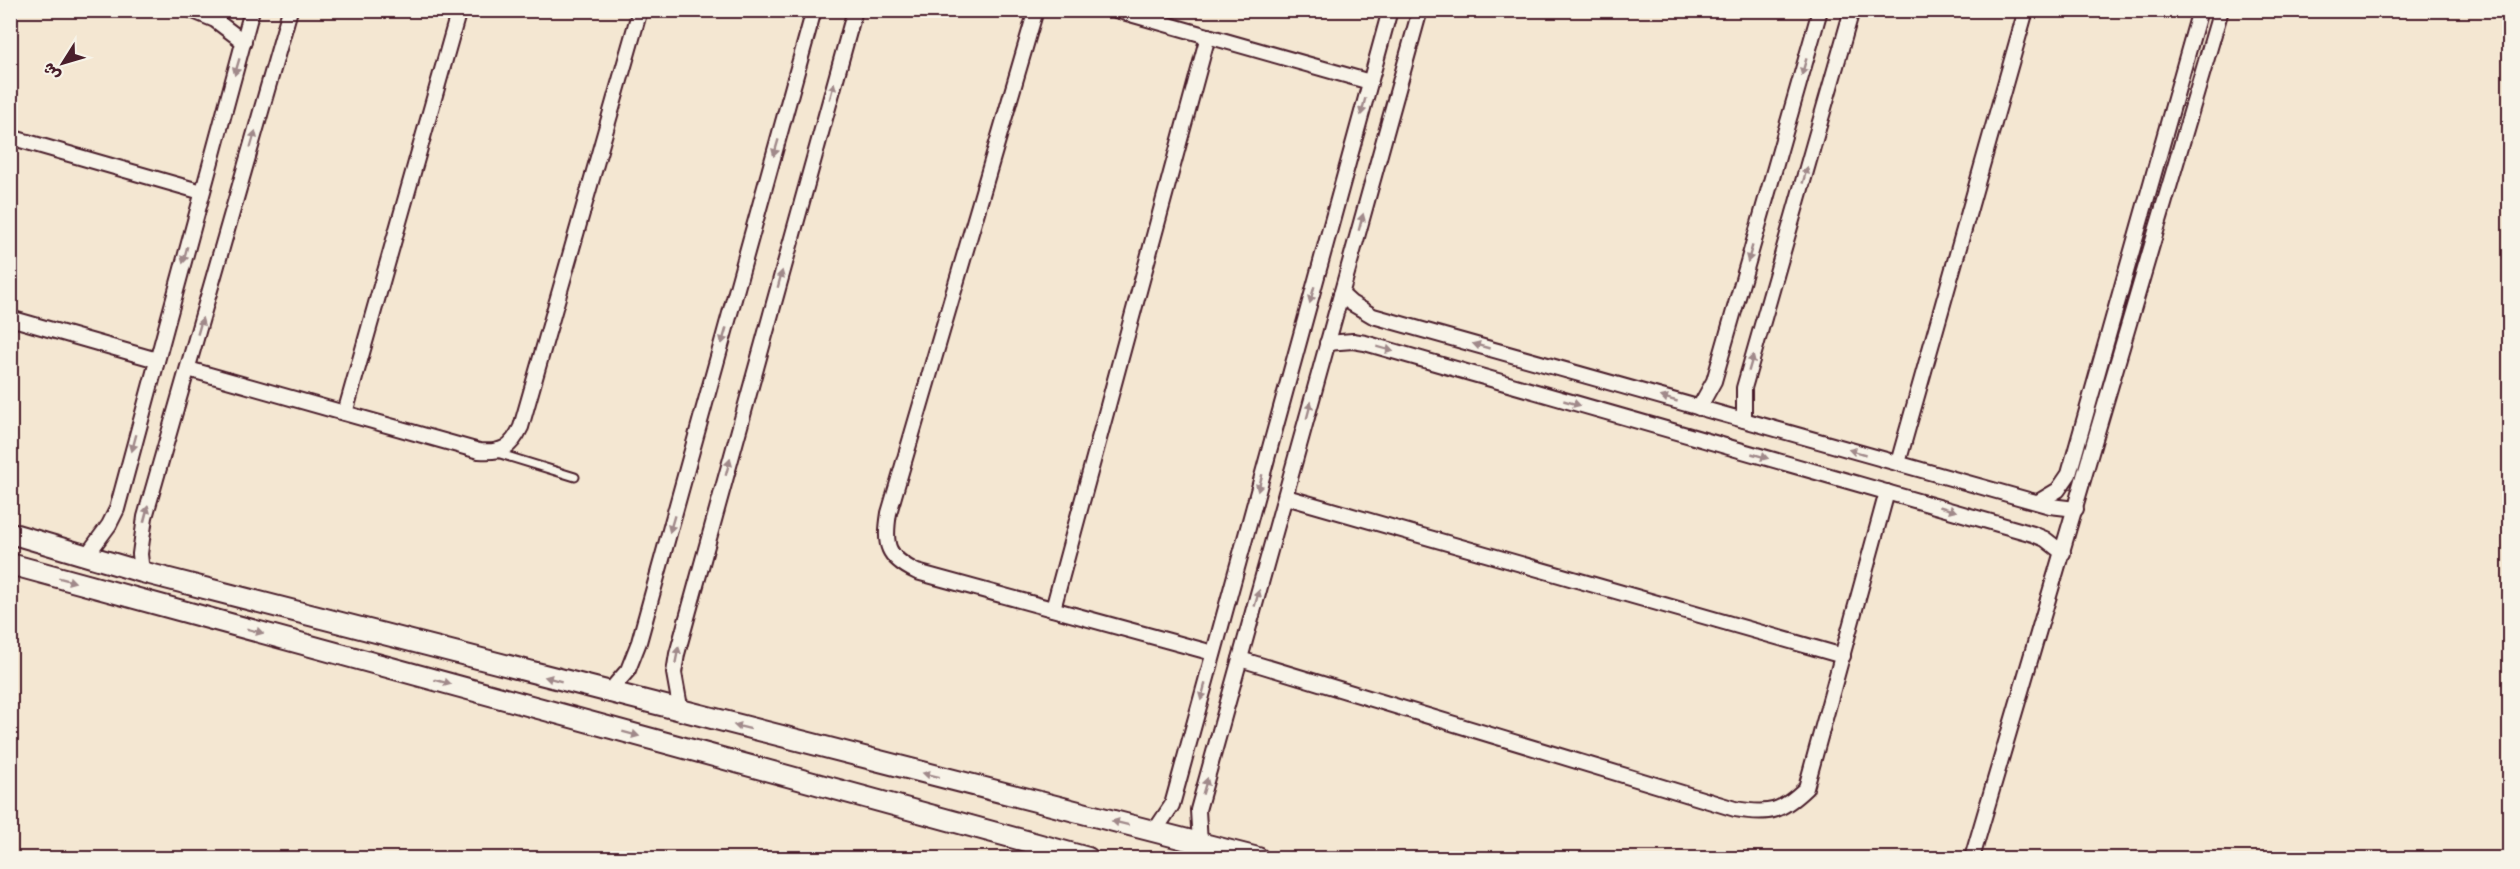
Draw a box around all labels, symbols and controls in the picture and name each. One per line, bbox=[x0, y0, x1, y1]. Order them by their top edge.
north arrow bbox=[33, 33, 93, 93]
text: ش bbox=[41, 57, 67, 83]
one-way arrow bbox=[232, 58, 241, 76]
one-way arrow bbox=[1799, 58, 1808, 76]
one-way arrow bbox=[828, 82, 838, 100]
one-way arrow bbox=[1358, 99, 1367, 117]
one-way arrow bbox=[249, 130, 258, 148]
one-way arrow bbox=[771, 139, 780, 157]
one-way arrow bbox=[1800, 166, 1810, 184]
one-way arrow bbox=[1357, 213, 1366, 231]
one-way arrow bbox=[1745, 245, 1755, 263]
one-way arrow bbox=[180, 246, 189, 264]
one-way arrow bbox=[776, 269, 785, 287]
one-way arrow bbox=[1306, 286, 1316, 305]
one-way arrow bbox=[195, 317, 205, 335]
one-way arrow bbox=[719, 327, 728, 345]
one-way arrow bbox=[1472, 341, 1490, 350]
one-way arrow bbox=[1376, 345, 1394, 354]
one-way arrow bbox=[1747, 354, 1756, 372]
one-way arrow bbox=[1660, 394, 1678, 403]
one-way arrow bbox=[1563, 398, 1582, 408]
one-way arrow bbox=[1305, 401, 1314, 419]
one-way arrow bbox=[129, 434, 139, 452]
one-way arrow bbox=[1848, 447, 1866, 456]
one-way arrow bbox=[1751, 452, 1769, 461]
one-way arrow bbox=[724, 457, 733, 475]
one-way arrow bbox=[1255, 475, 1264, 493]
one-way arrow bbox=[142, 505, 152, 523]
one-way arrow bbox=[1939, 505, 1957, 514]
one-way arrow bbox=[667, 515, 676, 533]
one-way arrow bbox=[58, 575, 76, 585]
one-way arrow bbox=[1253, 589, 1263, 607]
one-way arrow bbox=[246, 627, 264, 636]
one-way arrow bbox=[673, 645, 682, 664]
one-way arrow bbox=[544, 673, 562, 683]
one-way arrow bbox=[434, 678, 452, 688]
one-way arrow bbox=[1198, 683, 1207, 701]
one-way arrow bbox=[732, 722, 751, 732]
one-way arrow bbox=[622, 729, 640, 739]
one-way arrow bbox=[921, 770, 940, 780]
one-way arrow bbox=[1201, 777, 1210, 795]
one-way arrow bbox=[1110, 818, 1129, 828]

